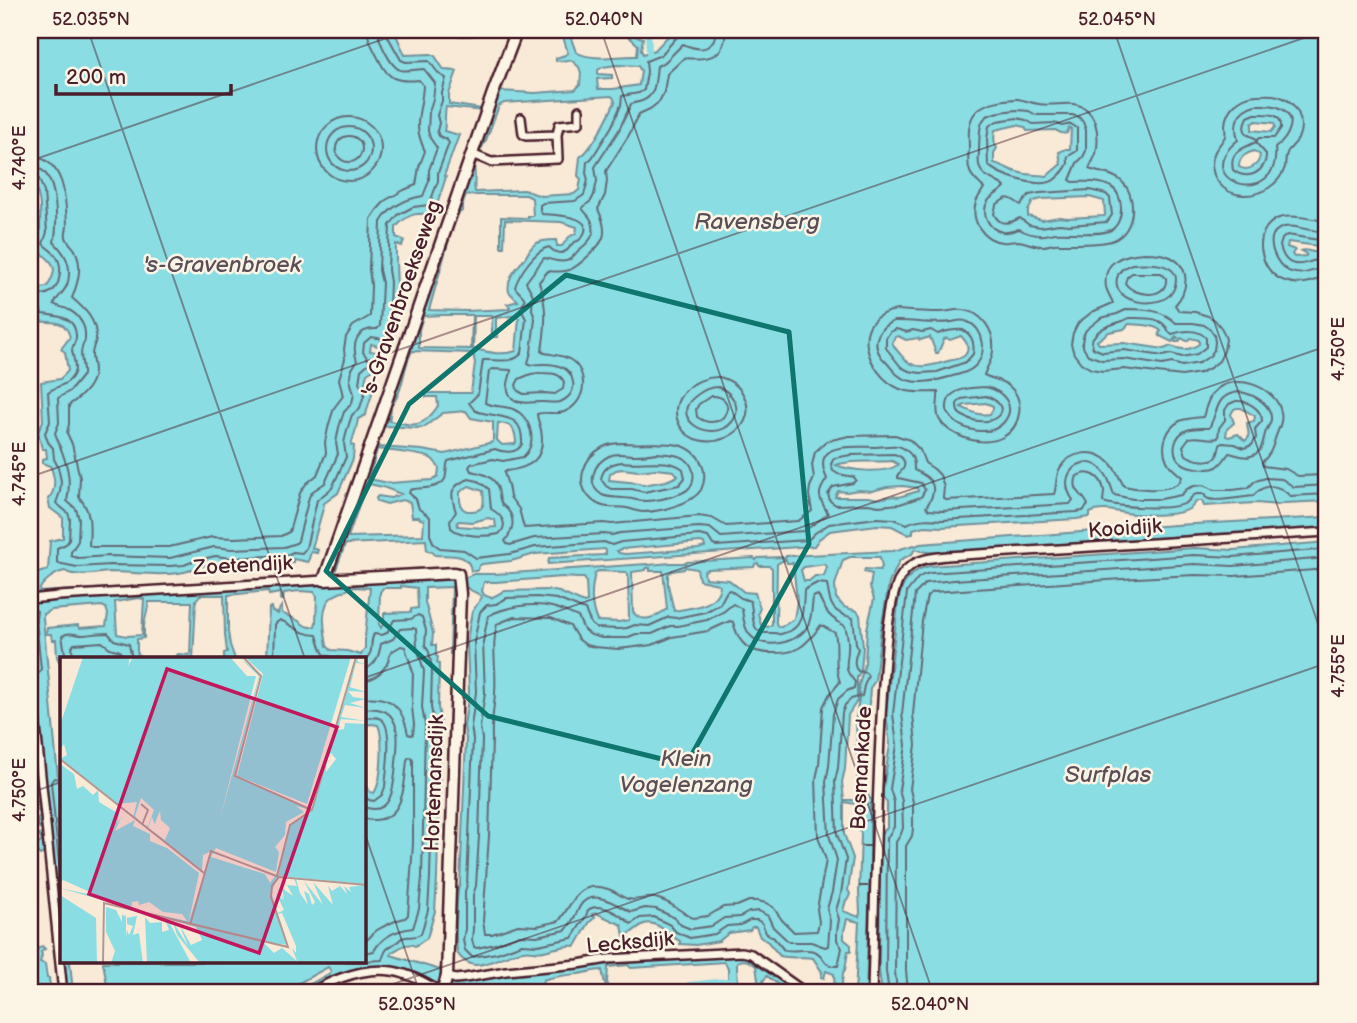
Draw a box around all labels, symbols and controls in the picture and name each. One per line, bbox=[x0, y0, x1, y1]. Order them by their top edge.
text: 52.035°N bbox=[52, 9, 130, 30]
text: 52.040°N bbox=[565, 9, 643, 30]
text: 52.045°N bbox=[1078, 9, 1156, 30]
scale bar bbox=[56, 52, 231, 96]
text: 200 m bbox=[66, 65, 126, 90]
text: 4.740°E bbox=[9, 125, 30, 191]
street label: 's-Gravenbroekseweg bbox=[356, 197, 447, 399]
water label: Ravensberg bbox=[694, 208, 820, 236]
water label: 's-Gravenbroek bbox=[143, 251, 302, 279]
text: 4.750°E bbox=[1328, 317, 1349, 381]
text: 4.745°E bbox=[9, 442, 30, 506]
street label: Kooidijk bbox=[1087, 513, 1164, 544]
street label: Zoetendijk bbox=[192, 550, 294, 581]
text: 4.755°E bbox=[1328, 634, 1349, 698]
inset map bbox=[60, 657, 366, 964]
street label: Bosmankade bbox=[846, 705, 877, 831]
street label: Hortemansdijk bbox=[420, 713, 449, 852]
water label: Klein Vogelenzang bbox=[619, 745, 753, 799]
text: 4.750°E bbox=[9, 758, 30, 822]
water label: Surfplas bbox=[1065, 761, 1152, 789]
street label: Lecksdijk bbox=[585, 926, 676, 959]
text: 52.035°N bbox=[378, 994, 456, 1015]
text: 52.040°N bbox=[891, 994, 969, 1015]

